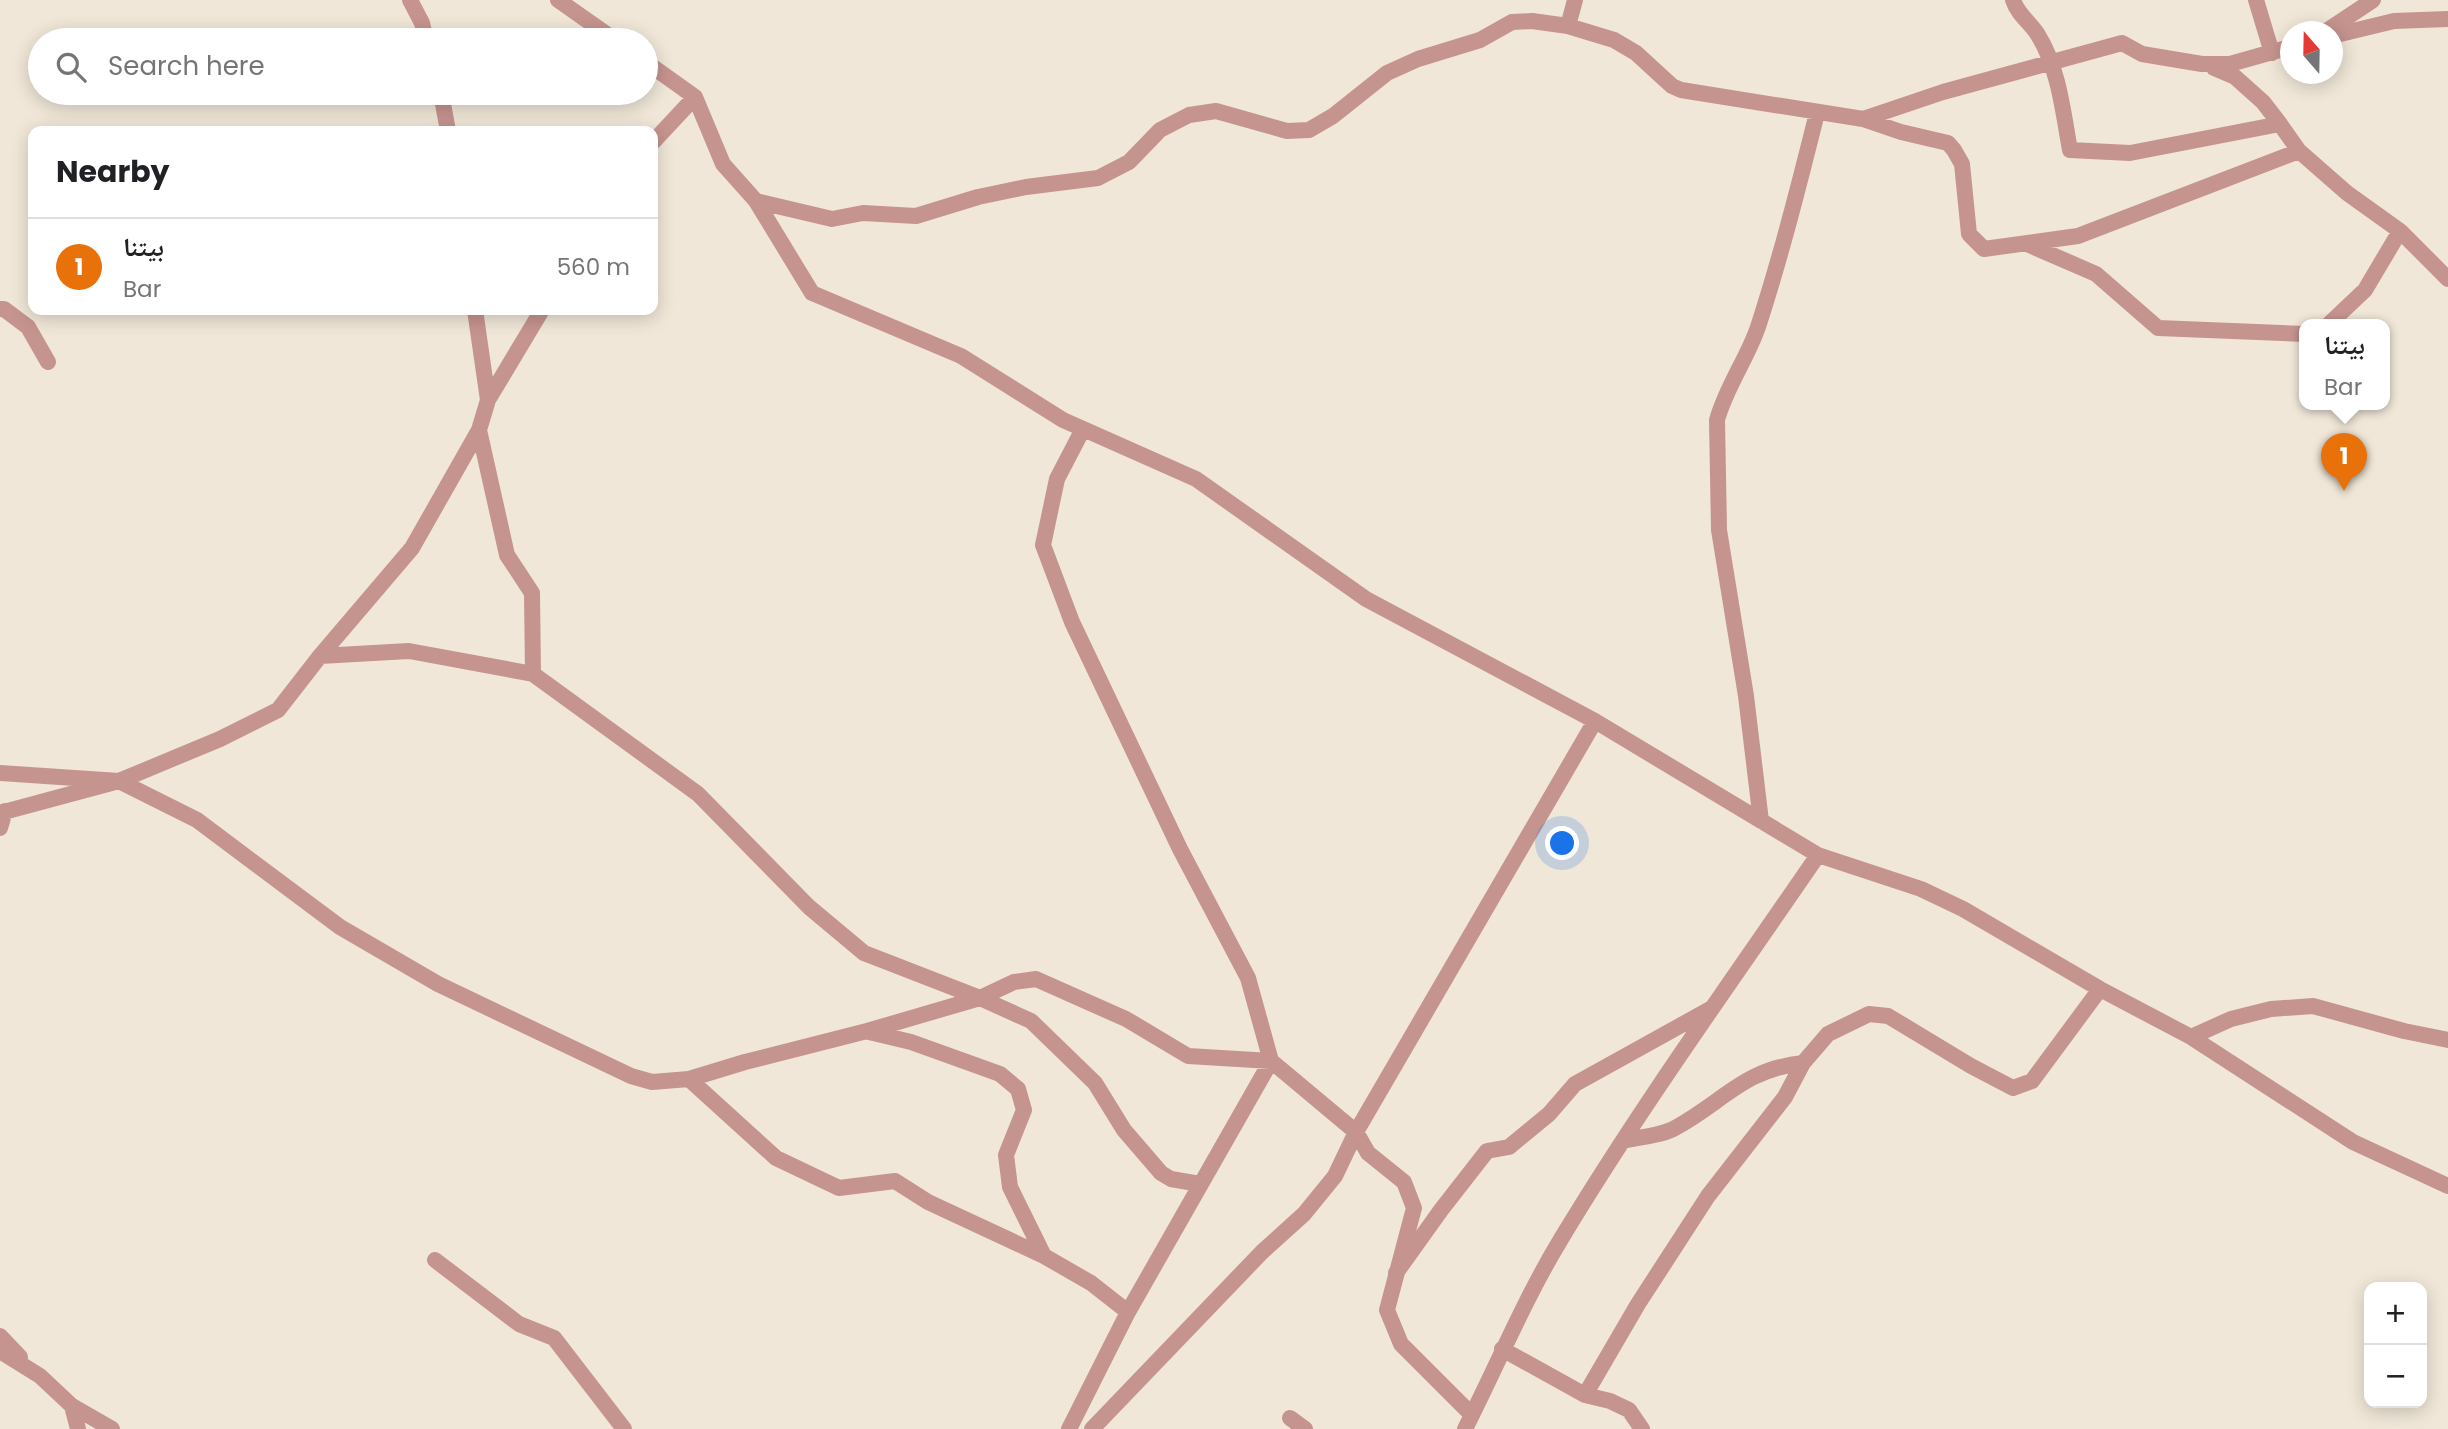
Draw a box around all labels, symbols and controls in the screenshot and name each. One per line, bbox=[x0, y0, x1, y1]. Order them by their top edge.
north arrow bbox=[2280, 21, 2343, 84]
search box bbox=[28, 28, 658, 105]
icon: search bbox=[52, 48, 90, 86]
text: Search here bbox=[108, 48, 265, 84]
text: Nearby bbox=[56, 150, 170, 193]
text: بيتنا bbox=[123, 229, 164, 265]
text: 1 bbox=[75, 251, 83, 283]
text: 560 m bbox=[557, 251, 630, 283]
text: Bar bbox=[123, 273, 161, 305]
popup bbox=[2299, 319, 2390, 410]
text: بيتنا bbox=[2324, 327, 2365, 363]
text: Bar bbox=[2324, 371, 2362, 403]
pin: 1 bbox=[2321, 433, 2367, 491]
your location bbox=[1545, 826, 1579, 860]
map controls bbox=[2364, 1282, 2427, 1408]
button: + bbox=[2364, 1282, 2427, 1345]
button: − bbox=[2364, 1345, 2427, 1408]

